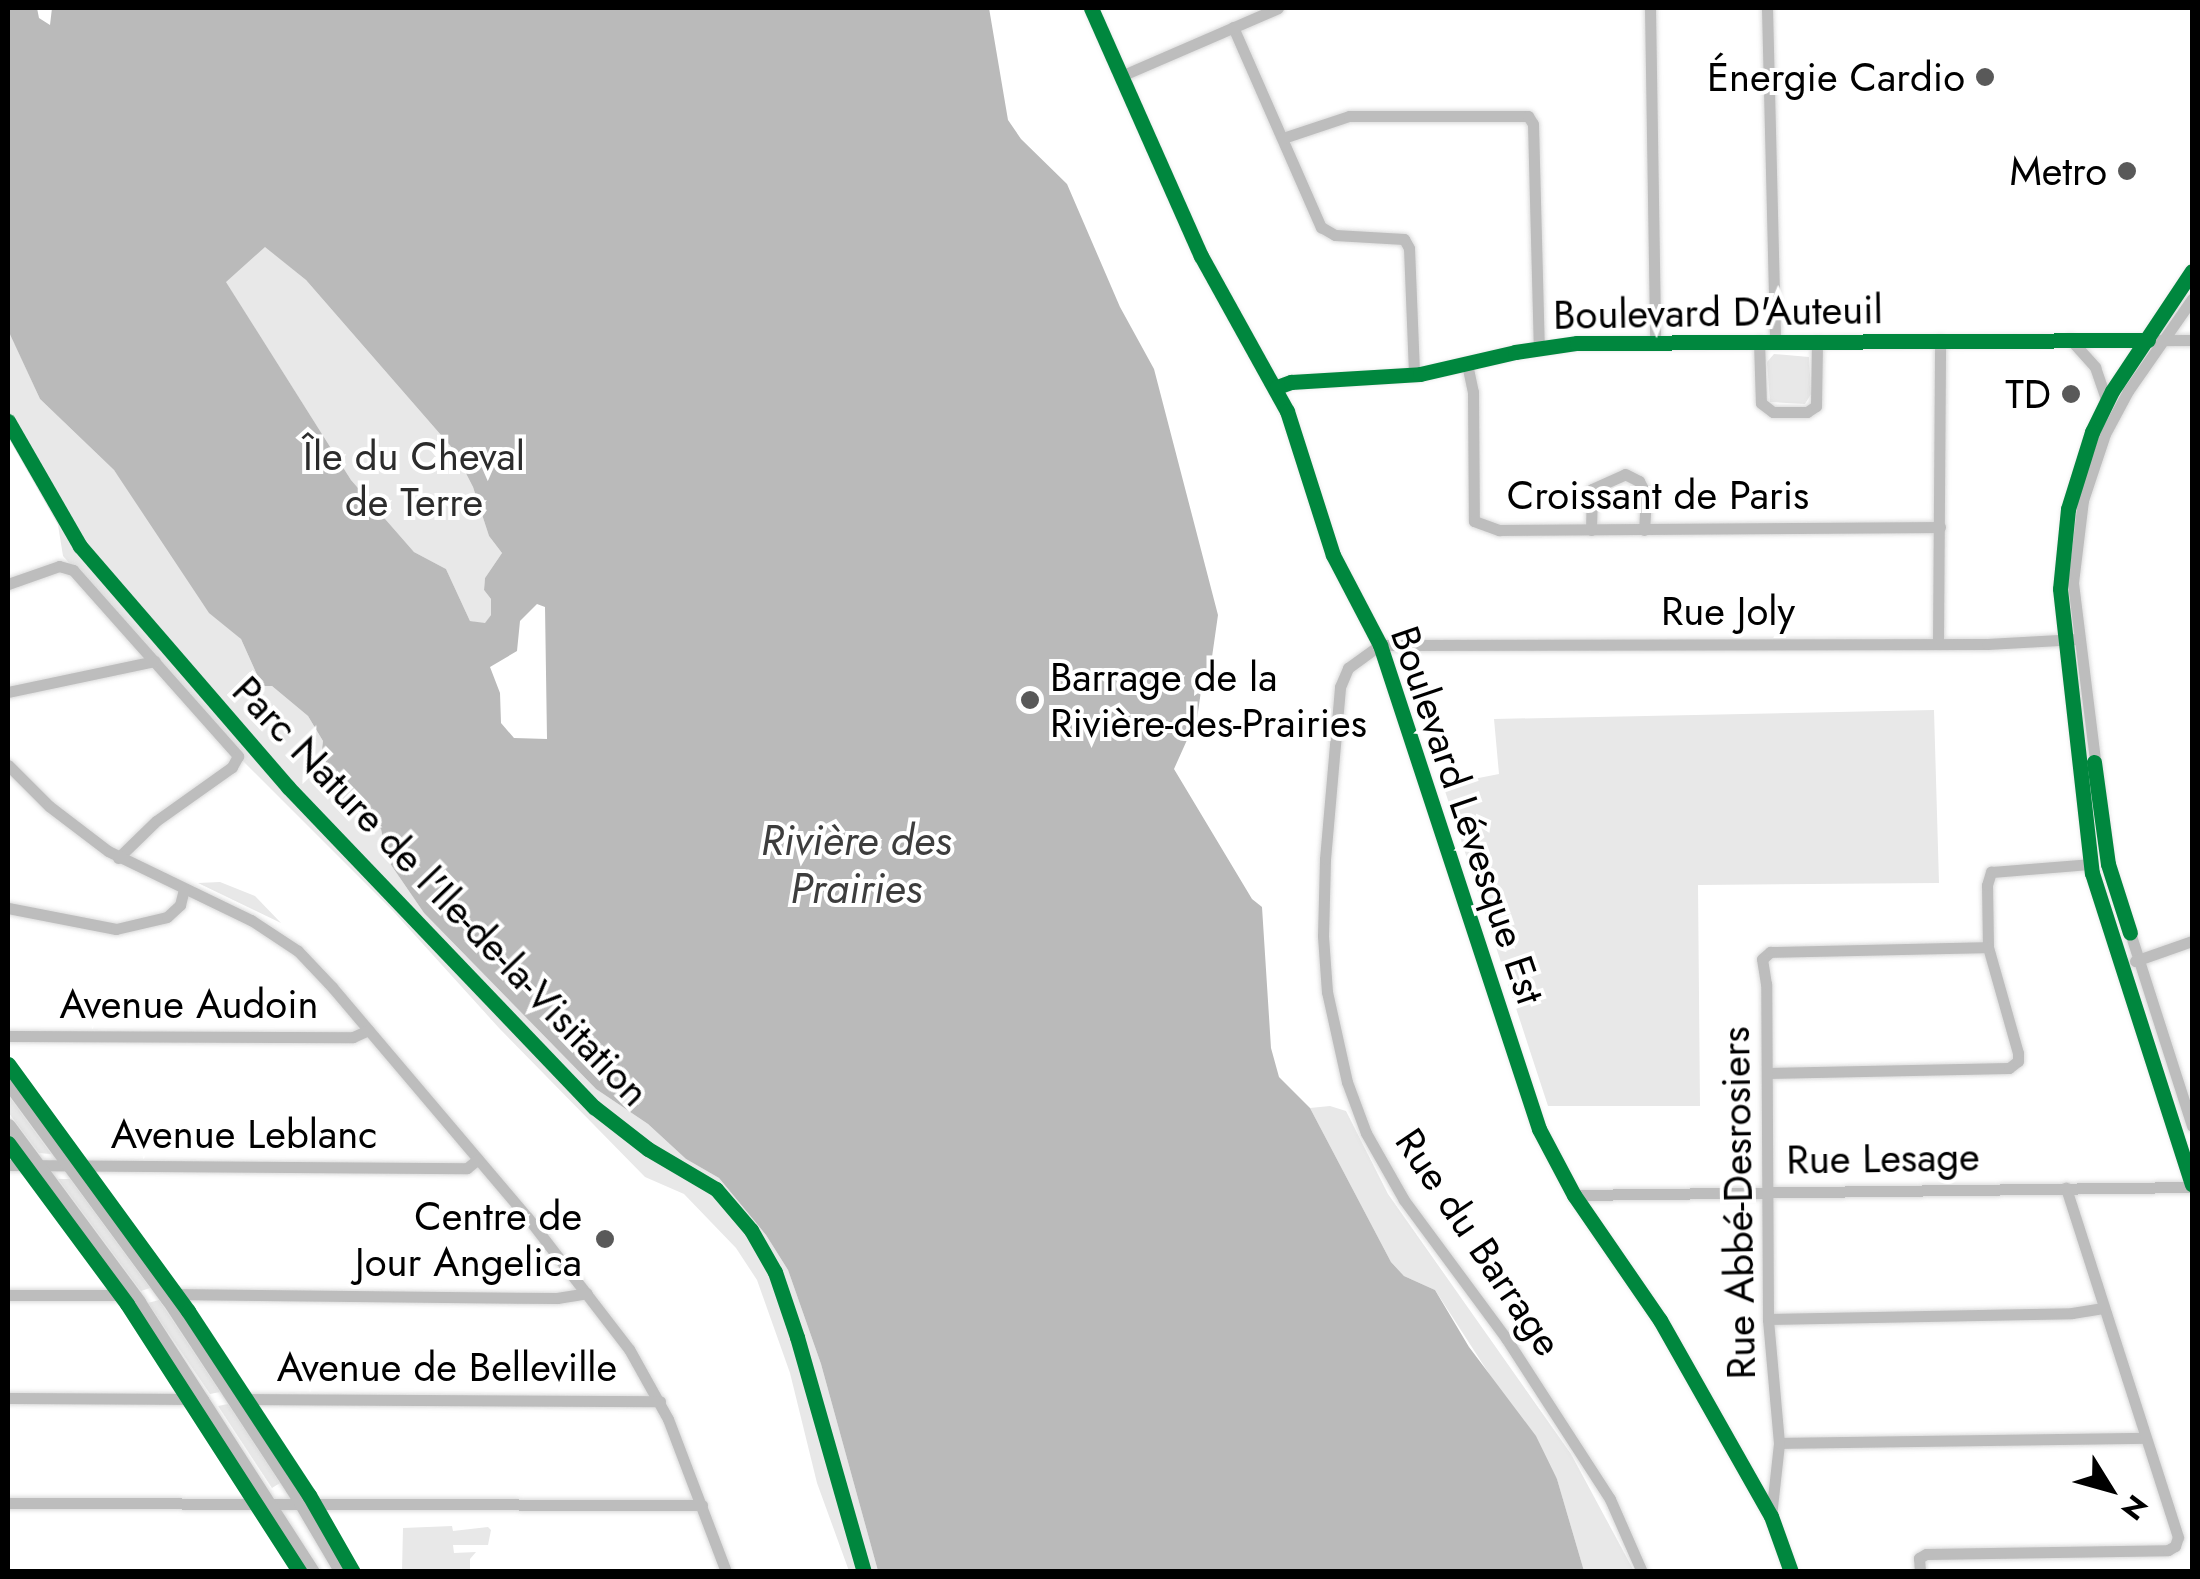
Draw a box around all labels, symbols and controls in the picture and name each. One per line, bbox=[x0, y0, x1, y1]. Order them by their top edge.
place label: Énergie Cardio bbox=[1707, 53, 1965, 101]
marker: Énergie Cardio bbox=[1974, 66, 1996, 88]
place label: Metro bbox=[2009, 147, 2107, 195]
marker: Metro bbox=[2116, 160, 2138, 182]
street label: Boulevard D'Auteuil bbox=[1553, 285, 1883, 339]
place label: TD bbox=[2005, 370, 2051, 418]
marker: TD bbox=[2060, 383, 2082, 405]
park label: Île du Cheval de Terre bbox=[303, 432, 525, 526]
street label: Croissant de Paris bbox=[1507, 471, 1809, 519]
street label: Rue Joly bbox=[1661, 587, 1795, 635]
street label: Boulevard Lévesque Est bbox=[1381, 620, 1555, 1010]
place label: Barrage de la Rivière-des-Prairies bbox=[1050, 653, 1367, 747]
street label: Parc Nature de l'Ile-de-la-Visitation bbox=[223, 666, 659, 1116]
marker: Barrage de la Rivière-des-Prairies bbox=[1019, 689, 1041, 711]
water label: Rivière des Prairies bbox=[761, 816, 951, 914]
street label: Avenue Audoin bbox=[59, 980, 319, 1028]
street label: Rue Abbé-Desrosiers bbox=[1711, 1026, 1765, 1380]
street label: Avenue Leblanc bbox=[111, 1110, 377, 1158]
street label: Rue du Barrage bbox=[1385, 1119, 1573, 1365]
street label: Rue Lesage bbox=[1786, 1132, 1980, 1184]
place label: Centre de Jour Angelica bbox=[355, 1192, 582, 1286]
marker: Centre de Jour Angelica bbox=[592, 1226, 618, 1252]
street label: Avenue de Belleville bbox=[277, 1343, 617, 1391]
north arrow bbox=[2060, 1439, 2160, 1539]
text: N bbox=[2111, 1486, 2157, 1529]

